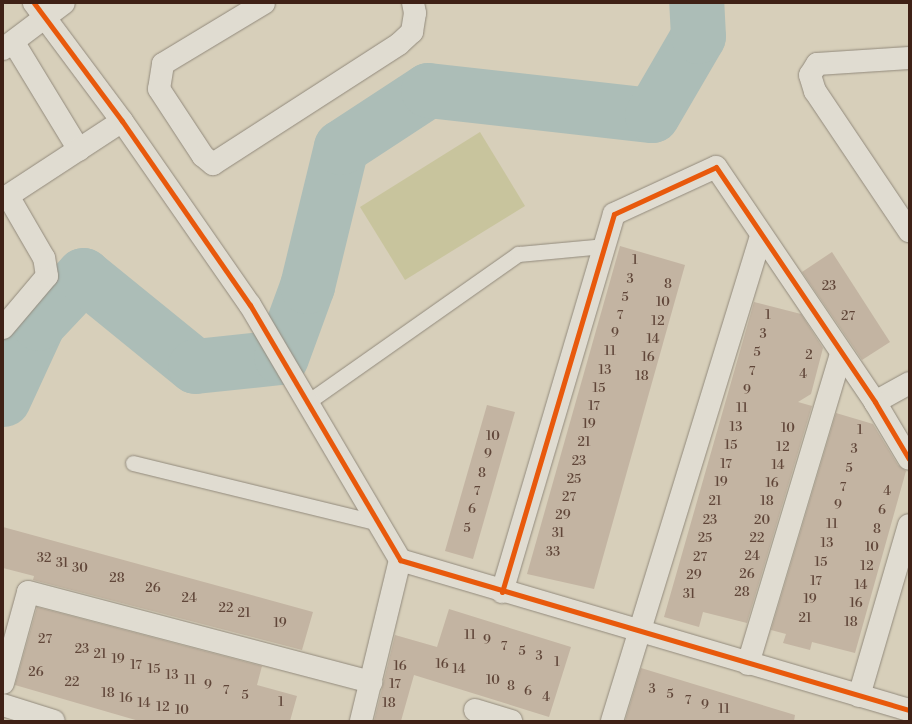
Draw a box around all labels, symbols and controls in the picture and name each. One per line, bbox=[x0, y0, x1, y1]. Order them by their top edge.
house number: 1 bbox=[632, 252, 638, 268]
house number: 3 bbox=[626, 271, 634, 287]
house number: 8 bbox=[664, 276, 672, 292]
house number: 23 bbox=[822, 278, 836, 294]
house number: 5 bbox=[621, 289, 629, 305]
house number: 10 bbox=[656, 294, 670, 310]
house number: 7 bbox=[617, 307, 623, 323]
house number: 1 bbox=[765, 307, 771, 323]
house number: 27 bbox=[841, 308, 855, 324]
house number: 12 bbox=[651, 313, 665, 329]
house number: 9 bbox=[611, 325, 619, 341]
house number: 3 bbox=[759, 326, 767, 342]
house number: 14 bbox=[647, 331, 659, 347]
house number: 11 bbox=[604, 343, 616, 359]
house number: 5 bbox=[753, 344, 761, 360]
house number: 2 bbox=[805, 347, 813, 363]
house number: 16 bbox=[641, 349, 655, 365]
house number: 13 bbox=[599, 362, 611, 378]
house number: 7 bbox=[749, 363, 755, 379]
house number: 4 bbox=[799, 366, 807, 382]
house number: 18 bbox=[635, 368, 649, 384]
house number: 15 bbox=[593, 380, 605, 396]
house number: 9 bbox=[743, 382, 751, 398]
house number: 17 bbox=[588, 398, 600, 414]
house number: 11 bbox=[736, 400, 748, 416]
house number: 19 bbox=[582, 416, 596, 432]
house number: 13 bbox=[730, 419, 742, 435]
house number: 10 bbox=[781, 420, 795, 436]
house number: 1 bbox=[857, 422, 863, 438]
house number: 10 bbox=[486, 428, 500, 444]
house number: 21 bbox=[577, 434, 591, 450]
house number: 15 bbox=[725, 437, 737, 453]
house number: 12 bbox=[776, 439, 790, 455]
house number: 3 bbox=[850, 441, 858, 457]
house number: 9 bbox=[484, 446, 492, 462]
house number: 23 bbox=[572, 453, 586, 469]
house number: 17 bbox=[720, 456, 732, 472]
house number: 14 bbox=[772, 457, 784, 473]
house number: 5 bbox=[845, 460, 853, 476]
house number: 8 bbox=[478, 465, 486, 481]
house number: 25 bbox=[567, 471, 581, 487]
house number: 19 bbox=[714, 474, 728, 490]
house number: 16 bbox=[765, 475, 779, 491]
house number: 7 bbox=[840, 479, 846, 495]
house number: 7 bbox=[474, 483, 480, 499]
house number: 4 bbox=[883, 483, 891, 499]
house number: 27 bbox=[562, 489, 576, 505]
house number: 21 bbox=[708, 493, 722, 509]
house number: 18 bbox=[760, 493, 774, 509]
house number: 9 bbox=[834, 497, 842, 513]
house number: 6 bbox=[468, 501, 476, 517]
house number: 6 bbox=[878, 502, 886, 518]
house number: 29 bbox=[555, 507, 571, 523]
house number: 23 bbox=[703, 512, 717, 528]
house number: 20 bbox=[754, 512, 770, 528]
house number: 11 bbox=[826, 516, 838, 532]
house number: 5 bbox=[463, 520, 471, 536]
house number: 8 bbox=[873, 521, 881, 537]
house number: 31 bbox=[552, 525, 564, 541]
house number: 25 bbox=[698, 530, 712, 546]
house number: 22 bbox=[750, 530, 764, 546]
house number: 13 bbox=[821, 535, 833, 551]
house number: 10 bbox=[865, 539, 879, 555]
house number: 33 bbox=[546, 544, 560, 560]
house number: 24 bbox=[744, 548, 760, 564]
house number: 27 bbox=[693, 549, 707, 565]
house number: 32 bbox=[37, 550, 51, 566]
house number: 15 bbox=[815, 554, 827, 570]
house number: 31 bbox=[56, 555, 68, 571]
house number: 12 bbox=[860, 558, 874, 574]
house number: 30 bbox=[72, 560, 88, 576]
house number: 26 bbox=[739, 566, 755, 582]
house number: 29 bbox=[686, 567, 702, 583]
house number: 28 bbox=[109, 570, 125, 586]
house number: 17 bbox=[810, 573, 822, 589]
house number: 14 bbox=[855, 577, 867, 593]
house number: 26 bbox=[145, 580, 161, 596]
house number: 28 bbox=[734, 584, 750, 600]
house number: 31 bbox=[683, 586, 695, 602]
house number: 24 bbox=[181, 590, 197, 606]
house number: 19 bbox=[803, 591, 817, 607]
house number: 16 bbox=[849, 595, 863, 611]
house number: 22 bbox=[219, 600, 233, 616]
house number: 21 bbox=[237, 605, 251, 621]
house number: 21 bbox=[798, 610, 812, 626]
house number: 18 bbox=[844, 614, 858, 630]
house number: 19 bbox=[273, 615, 287, 631]
house number: 11 bbox=[464, 627, 476, 643]
house number: 27 bbox=[38, 631, 52, 647]
house number: 9 bbox=[483, 632, 491, 648]
house number: 7 bbox=[501, 638, 507, 654]
house number: 23 bbox=[75, 641, 89, 657]
house number: 5 bbox=[518, 643, 526, 659]
house number: 21 bbox=[93, 646, 107, 662]
house number: 3 bbox=[535, 648, 543, 664]
house number: 19 bbox=[111, 651, 125, 667]
house number: 1 bbox=[554, 654, 560, 670]
house number: 16 bbox=[435, 656, 449, 672]
house number: 17 bbox=[130, 657, 142, 673]
house number: 16 bbox=[393, 658, 407, 674]
house number: 15 bbox=[148, 661, 160, 677]
house number: 14 bbox=[453, 661, 465, 677]
house number: 26 bbox=[28, 664, 44, 680]
house number: 13 bbox=[166, 667, 178, 683]
house number: 11 bbox=[184, 672, 196, 688]
house number: 10 bbox=[486, 672, 500, 688]
house number: 22 bbox=[65, 674, 79, 690]
house number: 17 bbox=[389, 676, 401, 692]
house number: 9 bbox=[204, 677, 212, 693]
house number: 8 bbox=[507, 678, 515, 694]
house number: 3 bbox=[648, 681, 656, 697]
house number: 7 bbox=[223, 682, 229, 698]
house number: 6 bbox=[524, 683, 532, 699]
house number: 18 bbox=[101, 685, 115, 701]
house number: 5 bbox=[666, 686, 674, 702]
house number: 5 bbox=[241, 687, 249, 703]
house number: 4 bbox=[542, 689, 550, 705]
house number: 16 bbox=[119, 690, 133, 706]
house number: 7 bbox=[685, 692, 691, 708]
house number: 1 bbox=[278, 694, 284, 710]
house number: 14 bbox=[138, 695, 150, 711]
house number: 18 bbox=[382, 695, 396, 711]
house number: 9 bbox=[701, 697, 709, 713]
house number: 12 bbox=[156, 699, 170, 715]
house number: 11 bbox=[718, 701, 730, 717]
house number: 10 bbox=[175, 702, 189, 718]

